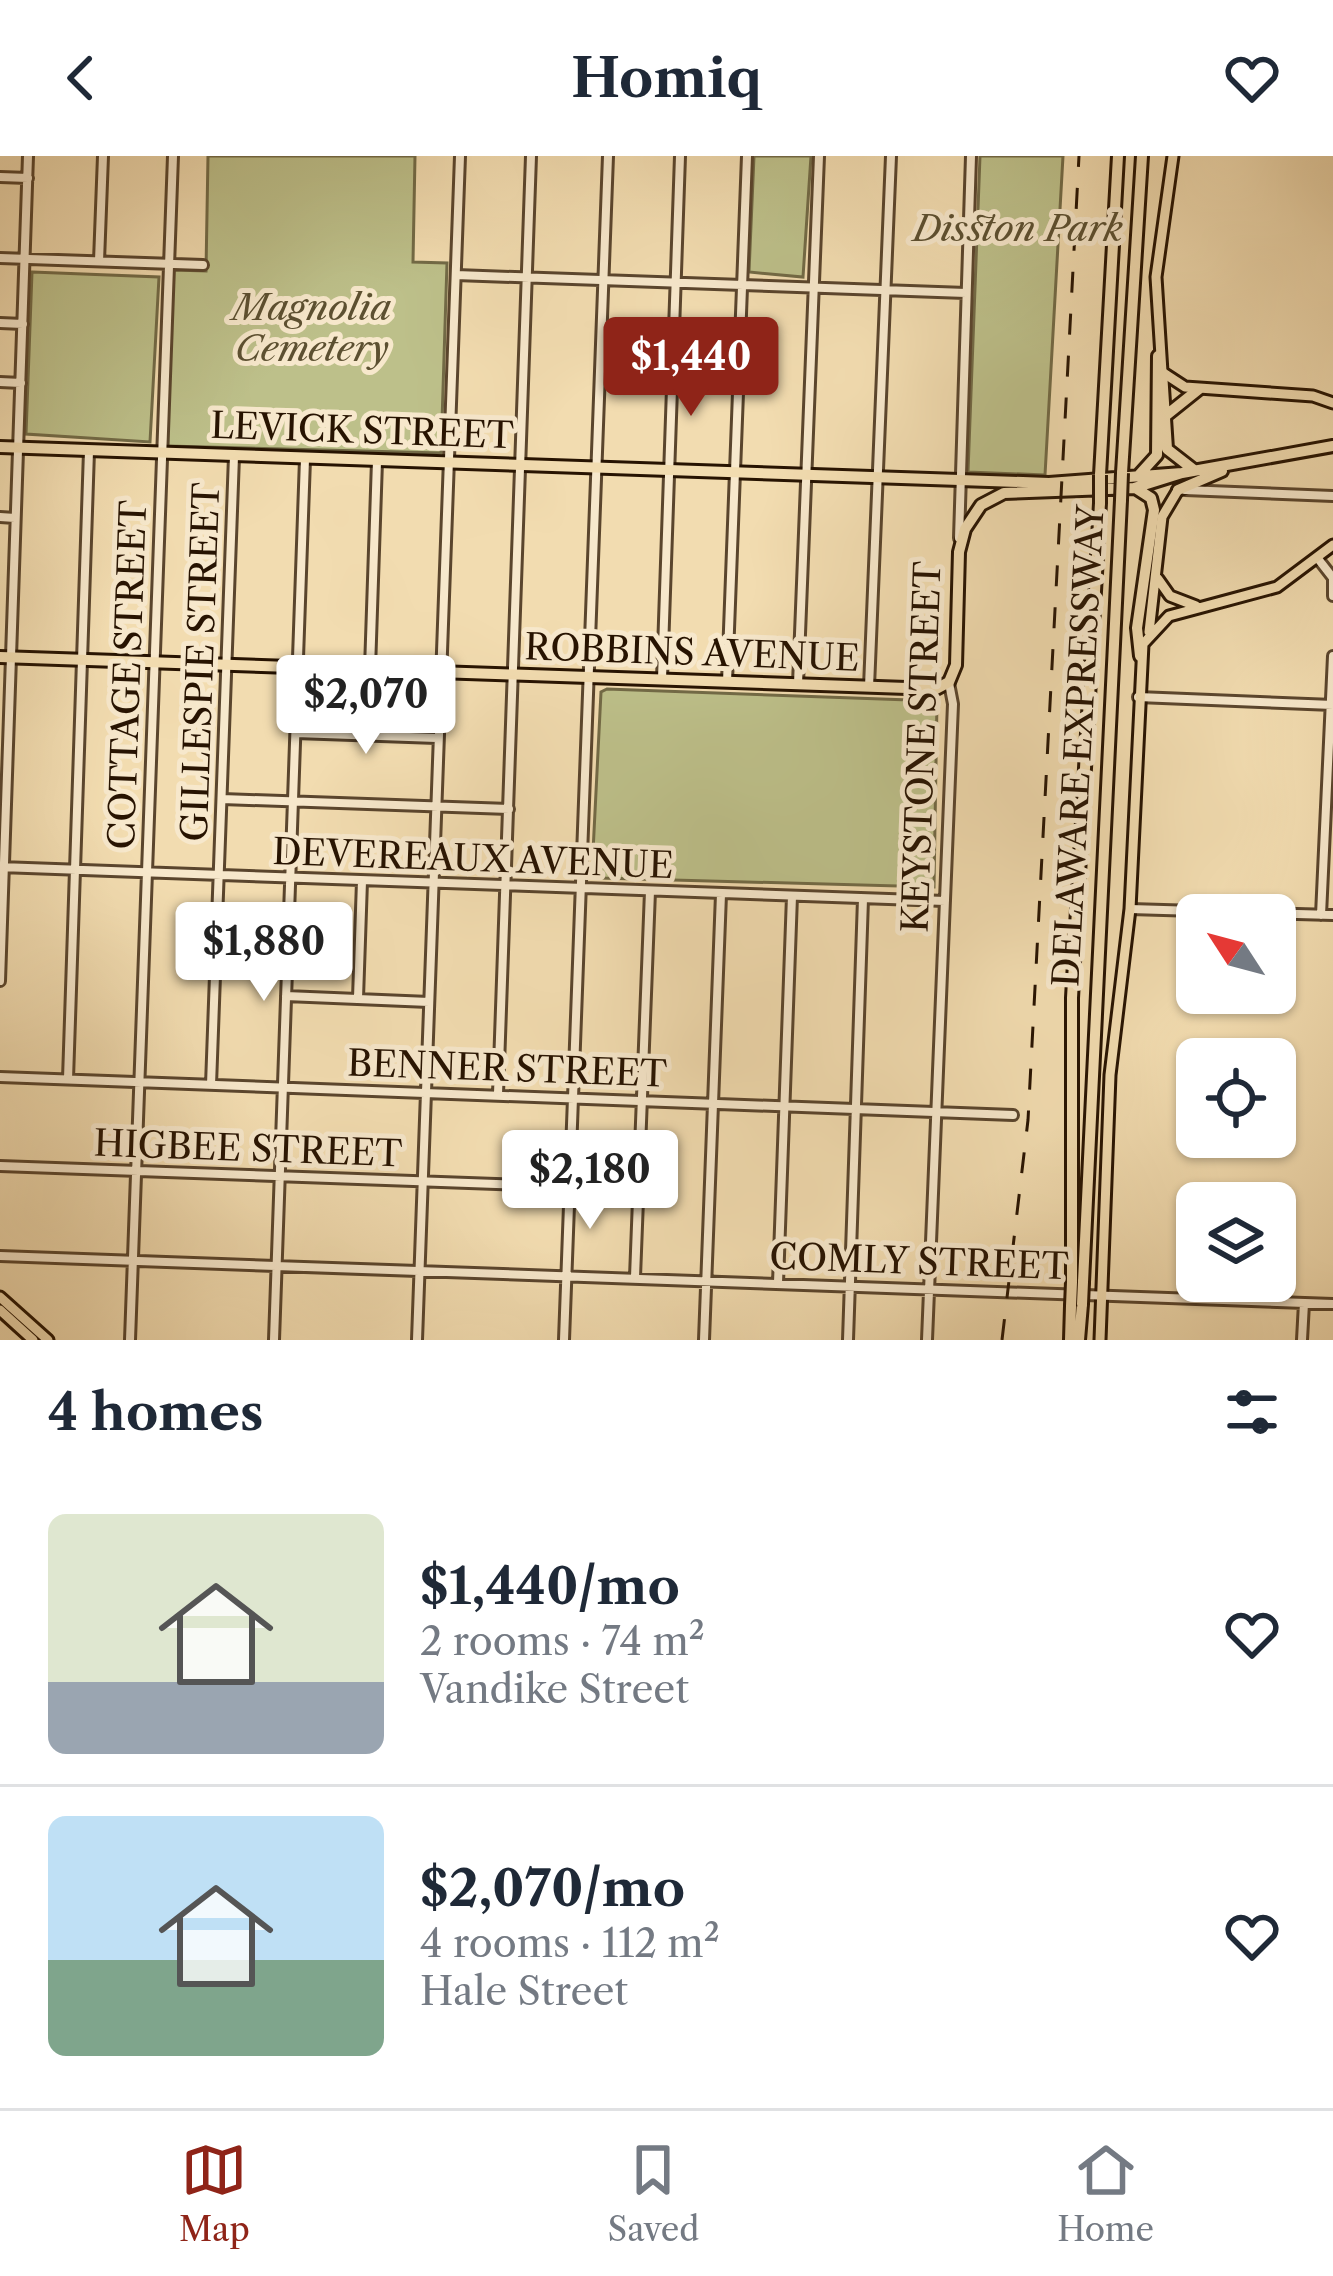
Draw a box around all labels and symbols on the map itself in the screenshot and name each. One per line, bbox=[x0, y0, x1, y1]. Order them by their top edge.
park label: Disston Park bbox=[910, 206, 1123, 250]
park label: Magnolia Cemetery bbox=[229, 285, 391, 370]
pin: $1,440 bbox=[593, 317, 789, 419]
street label: LEVICK STREET bbox=[210, 403, 514, 457]
street label: GILLESPIE STREET bbox=[172, 482, 228, 842]
street label: COTTAGE STREET bbox=[99, 500, 155, 850]
street label: DELAWARE EXPRESSWAY bbox=[1043, 503, 1113, 988]
street label: KEYSTONE STREET bbox=[893, 561, 949, 933]
street label: ROBBINS AVENUE bbox=[524, 624, 860, 680]
pin: $2,070 bbox=[268, 655, 464, 757]
street label: DEVEREAUX AVENUE bbox=[272, 829, 674, 887]
north arrow bbox=[1176, 894, 1296, 1014]
pin: $1,880 bbox=[166, 902, 362, 1004]
street label: BENNER STREET bbox=[346, 1040, 668, 1096]
street label: HIGBEE STREET bbox=[93, 1121, 403, 1175]
pin: $2,180 bbox=[492, 1130, 688, 1232]
street label: COMLY STREET bbox=[769, 1234, 1069, 1288]

